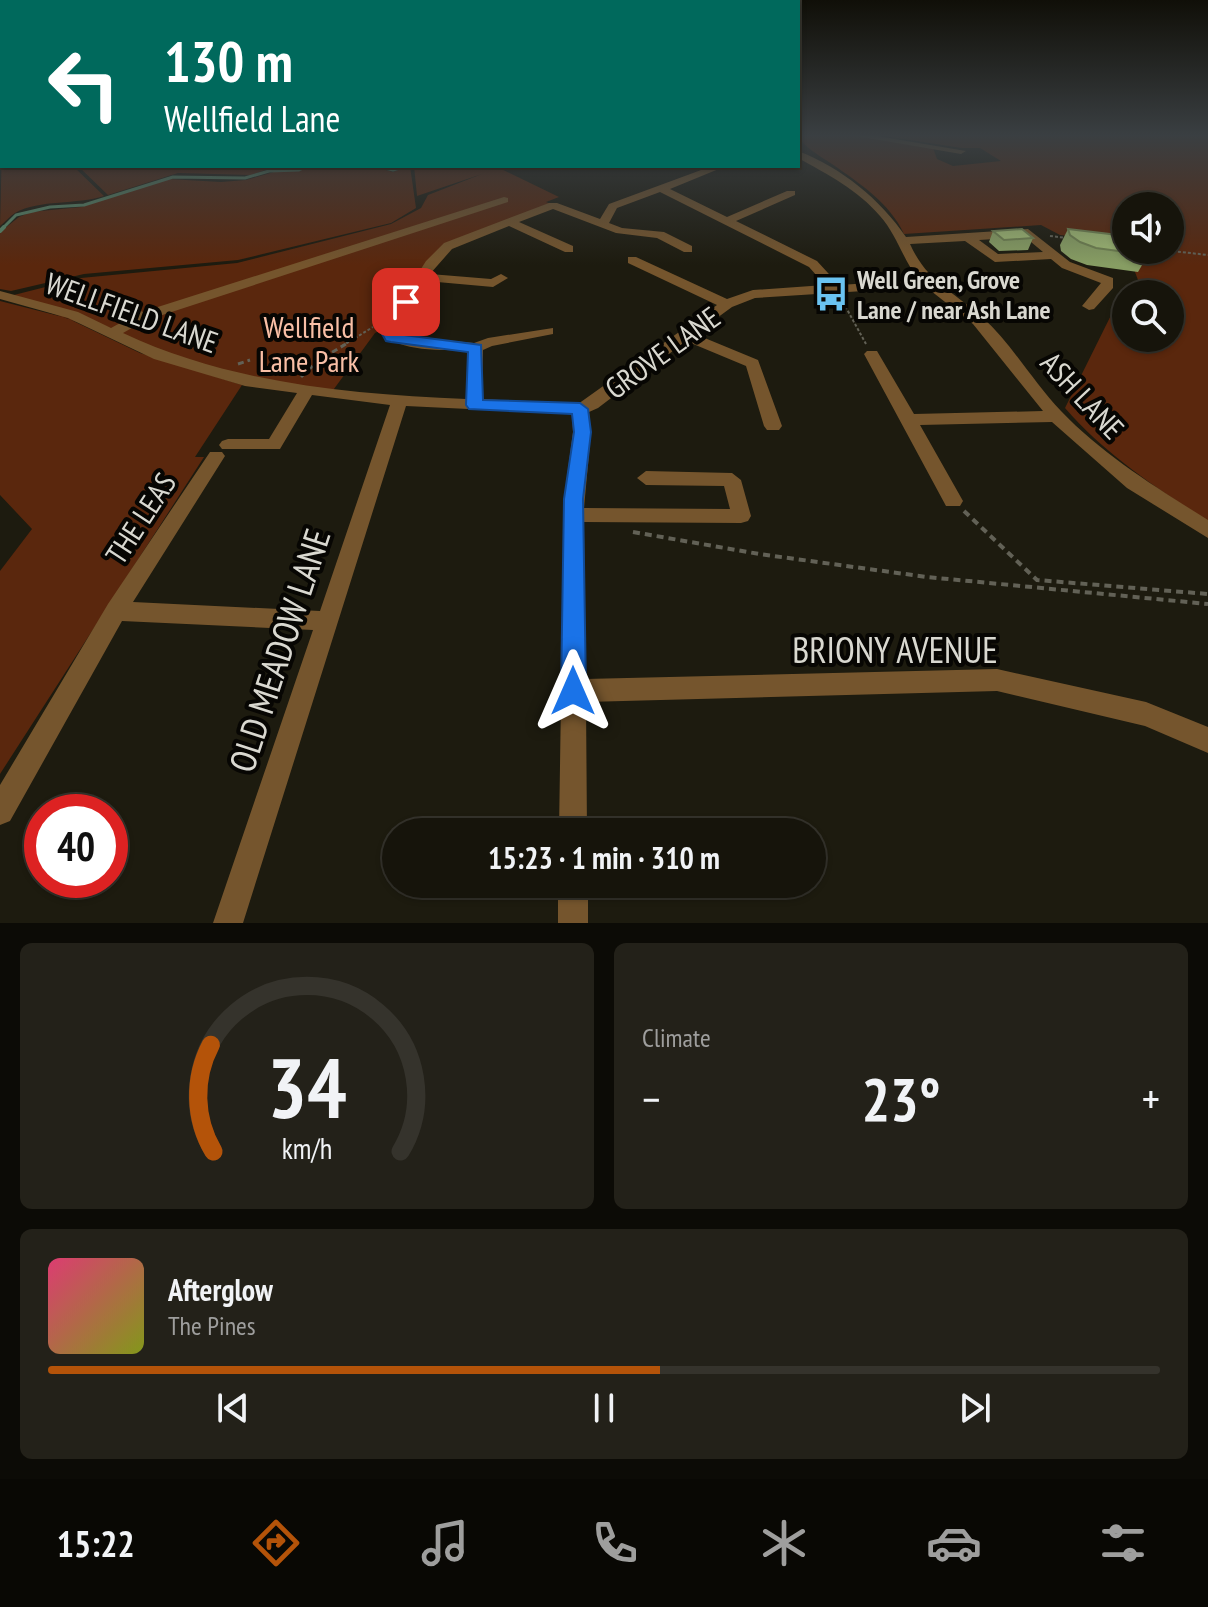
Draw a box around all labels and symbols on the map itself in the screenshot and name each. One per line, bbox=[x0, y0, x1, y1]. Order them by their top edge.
street label: WELLFIELD LANE bbox=[40, 263, 224, 361]
place label: Well Green, Grove Lane / near Ash Lane bbox=[856, 263, 1051, 326]
pin bbox=[372, 268, 440, 336]
bus stop icon: Well Green, Grove Lane / near Ash Lane bbox=[812, 275, 850, 313]
street label: GROVE LANE bbox=[597, 297, 727, 407]
park label: Wellfield Lane Park bbox=[259, 307, 360, 380]
street label: ASH LANE bbox=[1033, 343, 1133, 447]
street label: THE LEAS bbox=[96, 465, 184, 571]
street label: OLD MEADOW LANE bbox=[218, 523, 340, 777]
street label: BRIONY AVENUE bbox=[792, 626, 998, 673]
position arrow bbox=[531, 649, 615, 733]
speed limit sign: 40 bbox=[24, 794, 128, 898]

